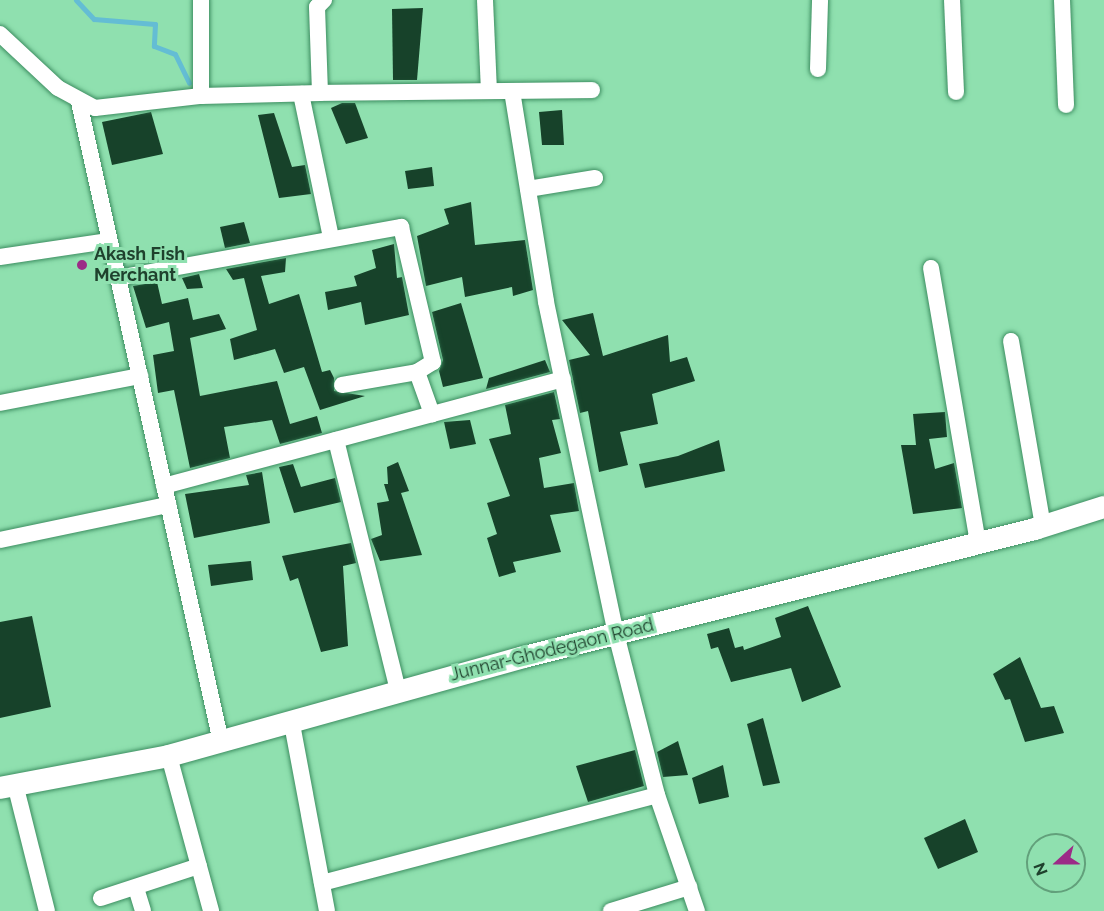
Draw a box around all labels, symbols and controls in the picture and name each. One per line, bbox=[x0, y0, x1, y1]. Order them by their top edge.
place label: Akash Fish Merchant bbox=[94, 244, 185, 286]
marker: Akash Fish Merchant bbox=[75, 258, 89, 272]
street label: Junnar-Ghodegaon Road bbox=[448, 614, 656, 686]
north arrow bbox=[1026, 833, 1086, 893]
text: N bbox=[1030, 860, 1052, 878]

